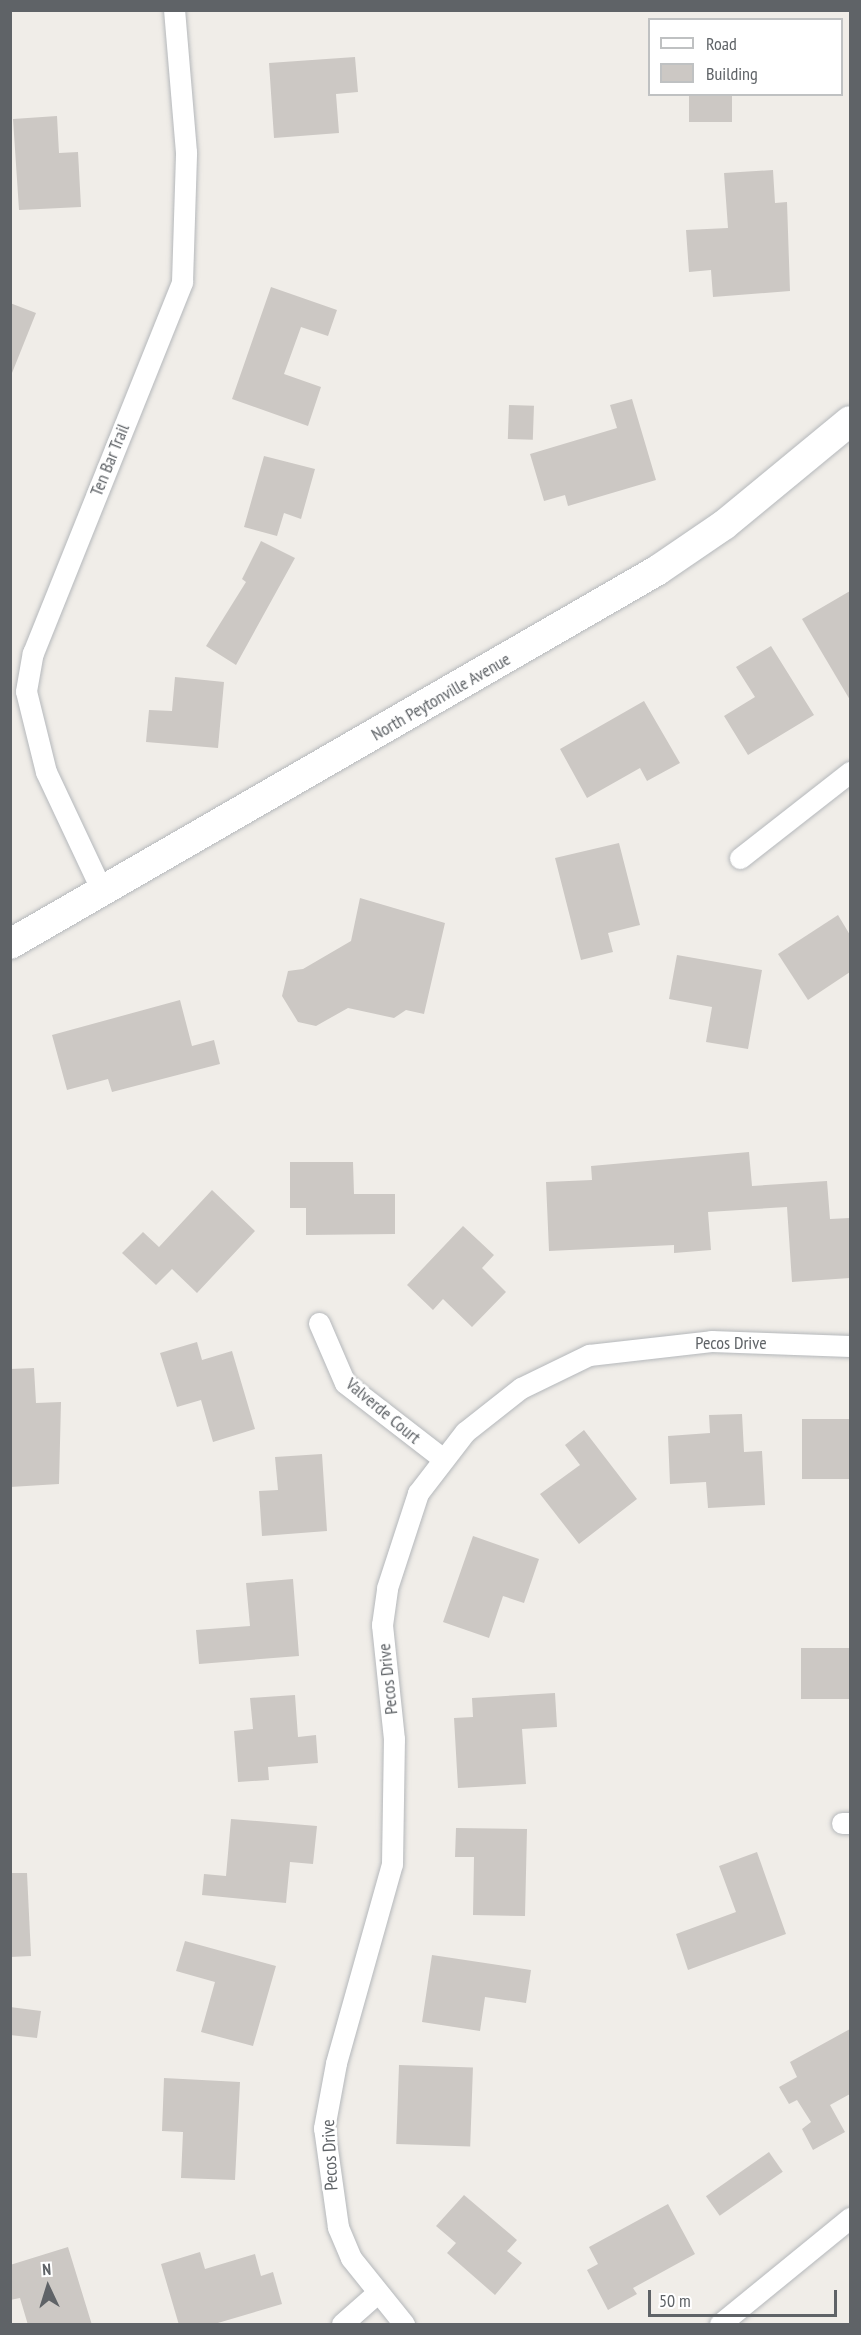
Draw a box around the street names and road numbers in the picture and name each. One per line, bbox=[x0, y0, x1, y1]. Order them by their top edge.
street label: Ten Bar Trail bbox=[86, 420, 134, 500]
street label: North Peytonville Avenue bbox=[367, 648, 515, 746]
street label: Pecos Drive bbox=[695, 1332, 767, 1354]
street label: Valverde Court bbox=[341, 1373, 425, 1449]
street label: Pecos Drive bbox=[374, 1642, 402, 1716]
street label: Pecos Drive bbox=[317, 2119, 343, 2191]

